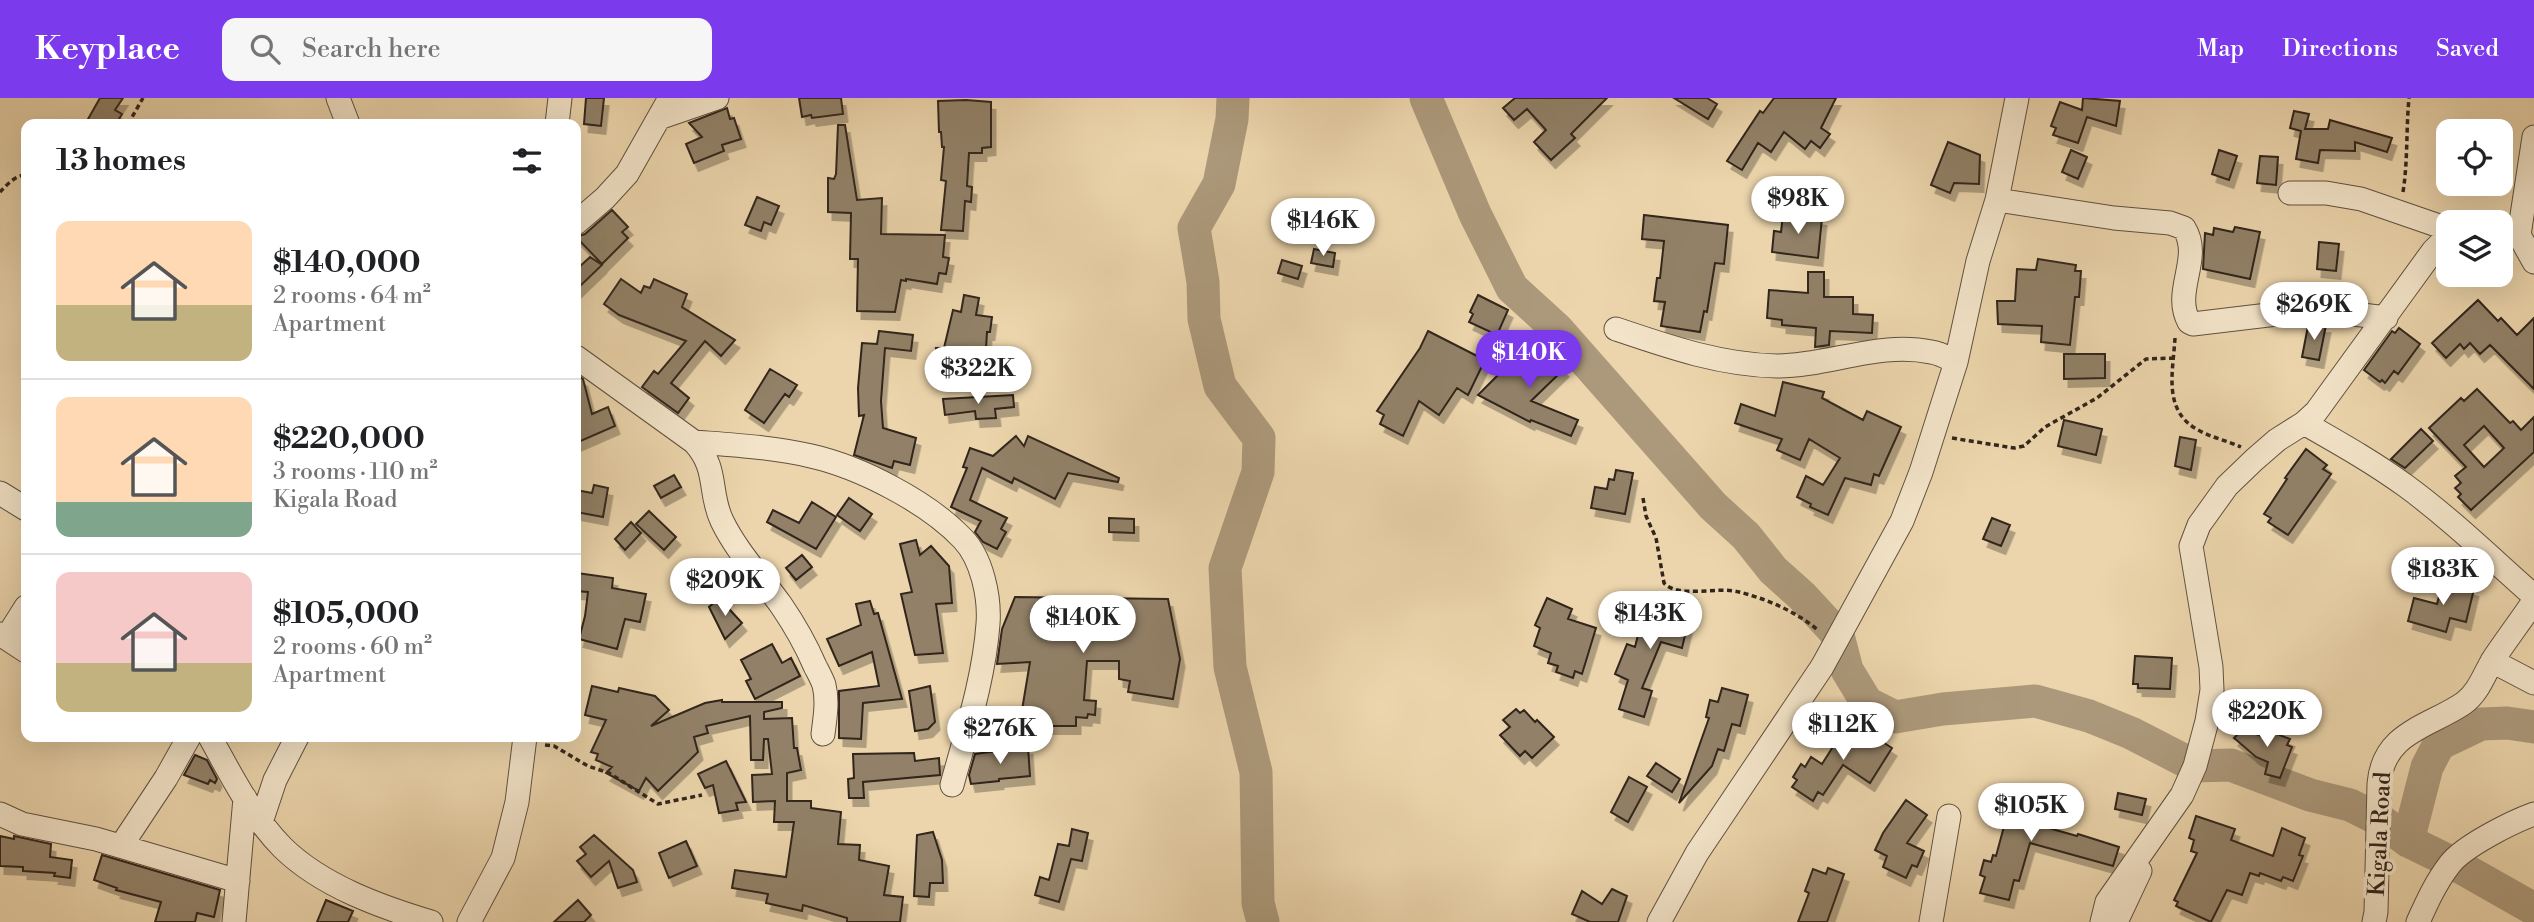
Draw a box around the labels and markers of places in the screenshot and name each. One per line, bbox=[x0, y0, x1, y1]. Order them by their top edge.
pin: $98K bbox=[1757, 176, 1839, 236]
pin: $146K bbox=[1274, 198, 1372, 258]
pin: $269K bbox=[2265, 282, 2363, 342]
pin: $140K bbox=[1480, 330, 1578, 390]
pin: $322K bbox=[929, 346, 1027, 406]
pin: $183K bbox=[2394, 547, 2492, 607]
pin: $209K bbox=[676, 559, 774, 618]
pin: $143K bbox=[1601, 592, 1699, 651]
pin: $140K bbox=[1034, 596, 1132, 655]
pin: $220K bbox=[2218, 690, 2316, 749]
pin: $112K bbox=[1794, 702, 1892, 762]
pin: $276K bbox=[951, 706, 1049, 766]
pin: $105K bbox=[1982, 784, 2080, 843]

